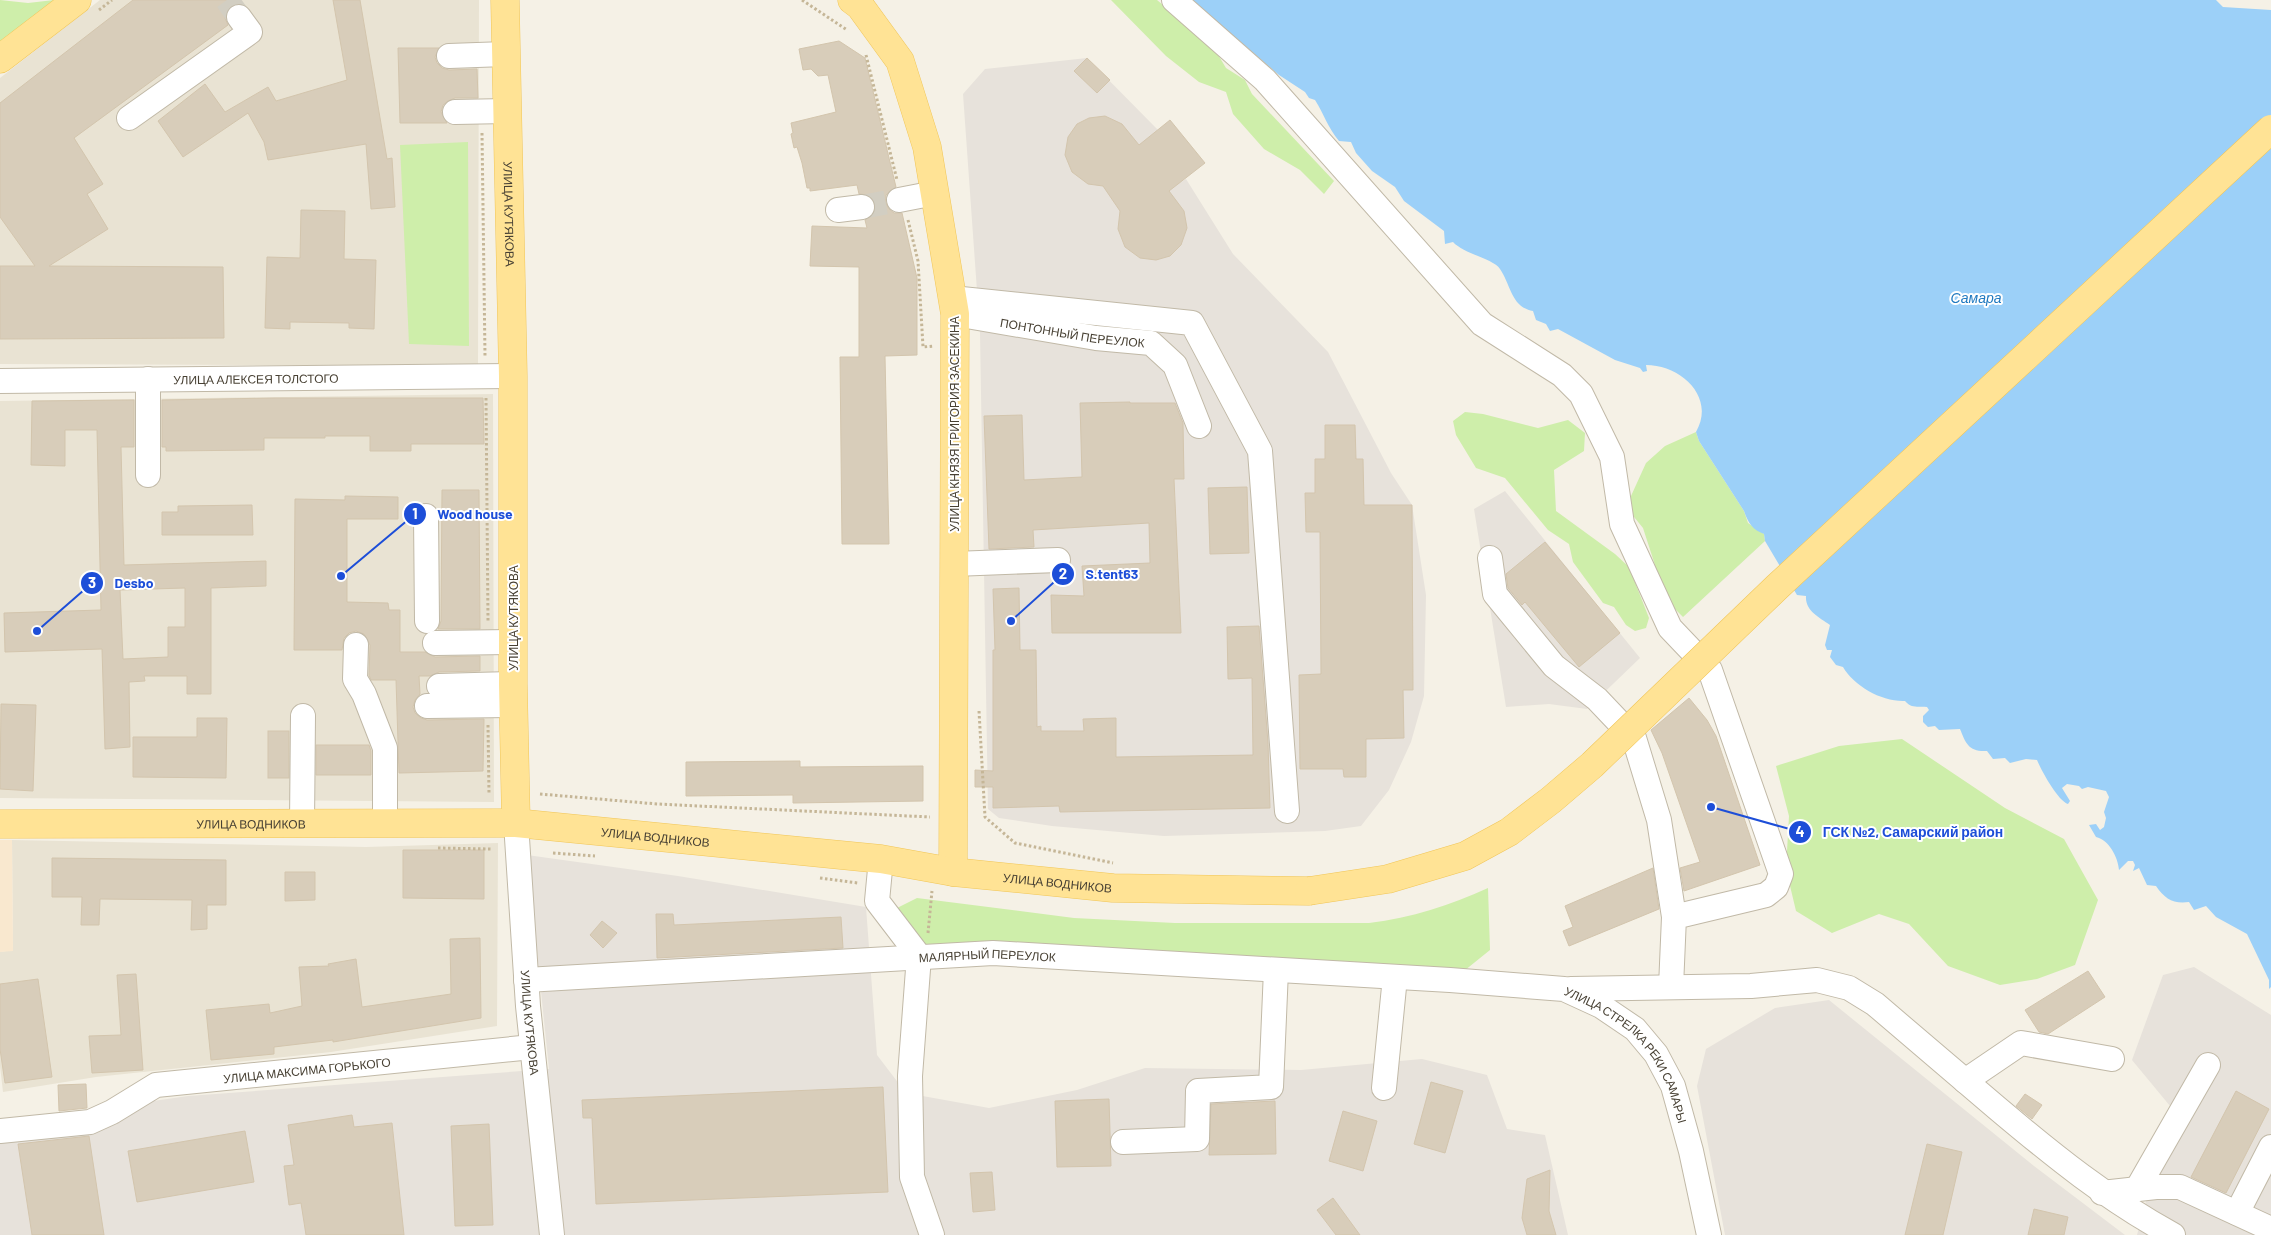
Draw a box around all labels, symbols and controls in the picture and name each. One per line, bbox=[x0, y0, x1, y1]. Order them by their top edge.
street label: УЛИЦА КУТЯКОВА bbox=[501, 161, 518, 267]
water label: Самара bbox=[1950, 289, 2002, 306]
street label: ПОНТОННЫЙ ПЕРЕУЛОК bbox=[999, 315, 1145, 349]
street label: УЛИЦА КНЯЗЯ ГРИГОРИЯ ЗАСЕКИНА bbox=[947, 316, 962, 532]
street label: УЛИЦА АЛЕКСЕЯ ТОЛСТОГО bbox=[173, 371, 339, 387]
callout: Wood house bbox=[403, 499, 523, 528]
text: 1 bbox=[412, 504, 418, 522]
text: Wood house bbox=[437, 505, 513, 522]
callout: S.tent63 bbox=[1051, 559, 1149, 588]
text: 2 bbox=[1059, 564, 1067, 582]
street label: УЛИЦА КУТЯКОВА bbox=[506, 565, 521, 671]
text: S.tent63 bbox=[1086, 565, 1138, 582]
callout: Desbo bbox=[79, 568, 163, 597]
text: 3 bbox=[88, 573, 96, 591]
text: Desbo bbox=[115, 574, 154, 591]
street label: УЛИЦА ВОДНИКОВ bbox=[196, 816, 306, 832]
callout: ГСК №2, Самарский район bbox=[1787, 818, 2013, 847]
text: 4 bbox=[1795, 822, 1805, 840]
text: ГСК №2, Самарский район bbox=[1823, 823, 2003, 840]
street label: УЛИЦА ВОДНИКОВ bbox=[600, 824, 710, 849]
street label: УЛИЦА ВОДНИКОВ bbox=[1002, 870, 1113, 895]
street label: МАЛЯРНЫЙ ПЕРЕУЛОК bbox=[918, 946, 1056, 964]
street label: УЛИЦА КУТЯКОВА bbox=[519, 970, 542, 1076]
street label: УЛИЦА СТРЕЛКА РЕКИ САМАРЫ bbox=[1562, 983, 1690, 1124]
street label: УЛИЦА МАКСИМА ГОРЬКОГО bbox=[223, 1054, 391, 1085]

